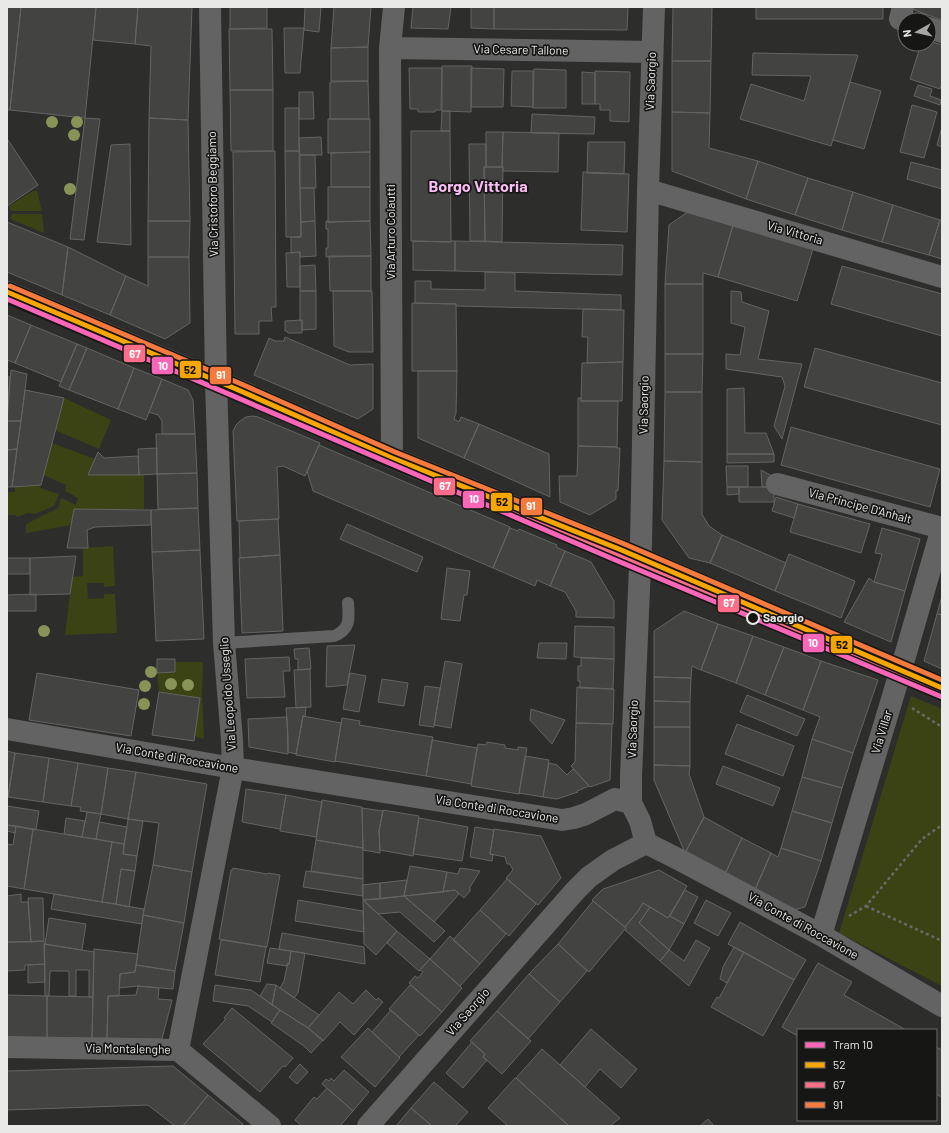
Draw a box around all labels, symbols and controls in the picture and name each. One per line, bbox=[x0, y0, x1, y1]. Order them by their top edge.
north arrow bbox=[897, 12, 937, 52]
text: N bbox=[900, 29, 914, 38]
street label: Via Cesare Tallone bbox=[473, 41, 569, 57]
street label: Via Saorgio bbox=[642, 51, 658, 110]
street label: Via Cristoforo Beggiamo bbox=[204, 131, 220, 257]
district label: Borgo Vittoria bbox=[428, 176, 528, 195]
street label: Via Arturo Colautti bbox=[383, 184, 397, 280]
street label: Via Vittoria bbox=[766, 217, 825, 247]
line badge: 67 bbox=[123, 344, 146, 363]
text: 67 bbox=[129, 347, 141, 360]
line badge: 10 bbox=[151, 356, 174, 375]
text: 10 bbox=[158, 359, 168, 372]
line badge: 52 bbox=[179, 360, 202, 379]
text: 52 bbox=[184, 363, 196, 376]
line badge: 91 bbox=[209, 366, 232, 385]
text: 91 bbox=[216, 368, 226, 381]
street label: Via Saorgio bbox=[635, 376, 651, 434]
line badge: 67 bbox=[433, 477, 456, 496]
text: 67 bbox=[439, 479, 451, 492]
street label: Via Principe D'Anhalt bbox=[807, 485, 913, 526]
line badge: 10 bbox=[462, 490, 485, 509]
text: 10 bbox=[469, 492, 479, 505]
line badge: 52 bbox=[490, 492, 513, 512]
text: 52 bbox=[496, 495, 508, 508]
line badge: 91 bbox=[520, 497, 543, 516]
text: 91 bbox=[526, 499, 536, 512]
line badge: 67 bbox=[717, 594, 740, 613]
text: 67 bbox=[723, 596, 735, 609]
place label: Saorgio bbox=[763, 610, 804, 624]
marker: Saorgio bbox=[746, 611, 760, 625]
line badge: 10 bbox=[802, 633, 825, 653]
line badge: 52 bbox=[830, 635, 853, 654]
text: 10 bbox=[808, 636, 818, 649]
street label: Via Leopoldo Usseglio bbox=[216, 637, 238, 751]
text: 52 bbox=[836, 638, 848, 651]
street label: Via Saorgio bbox=[624, 699, 640, 758]
street label: Via Villar bbox=[868, 708, 894, 755]
street label: Via Conte di Roccavione bbox=[115, 739, 240, 775]
street label: Via Conte di Roccavione bbox=[435, 791, 560, 825]
street label: Via Conte di Roccavione bbox=[746, 889, 861, 961]
street label: Via Saorgio bbox=[443, 985, 492, 1038]
legend bbox=[797, 1029, 937, 1121]
text: Tram 10 bbox=[833, 1037, 873, 1051]
street label: Via Montalenghe bbox=[85, 1040, 171, 1056]
text: 52 bbox=[833, 1057, 846, 1071]
text: 67 bbox=[833, 1077, 845, 1091]
text: 91 bbox=[833, 1097, 843, 1111]

